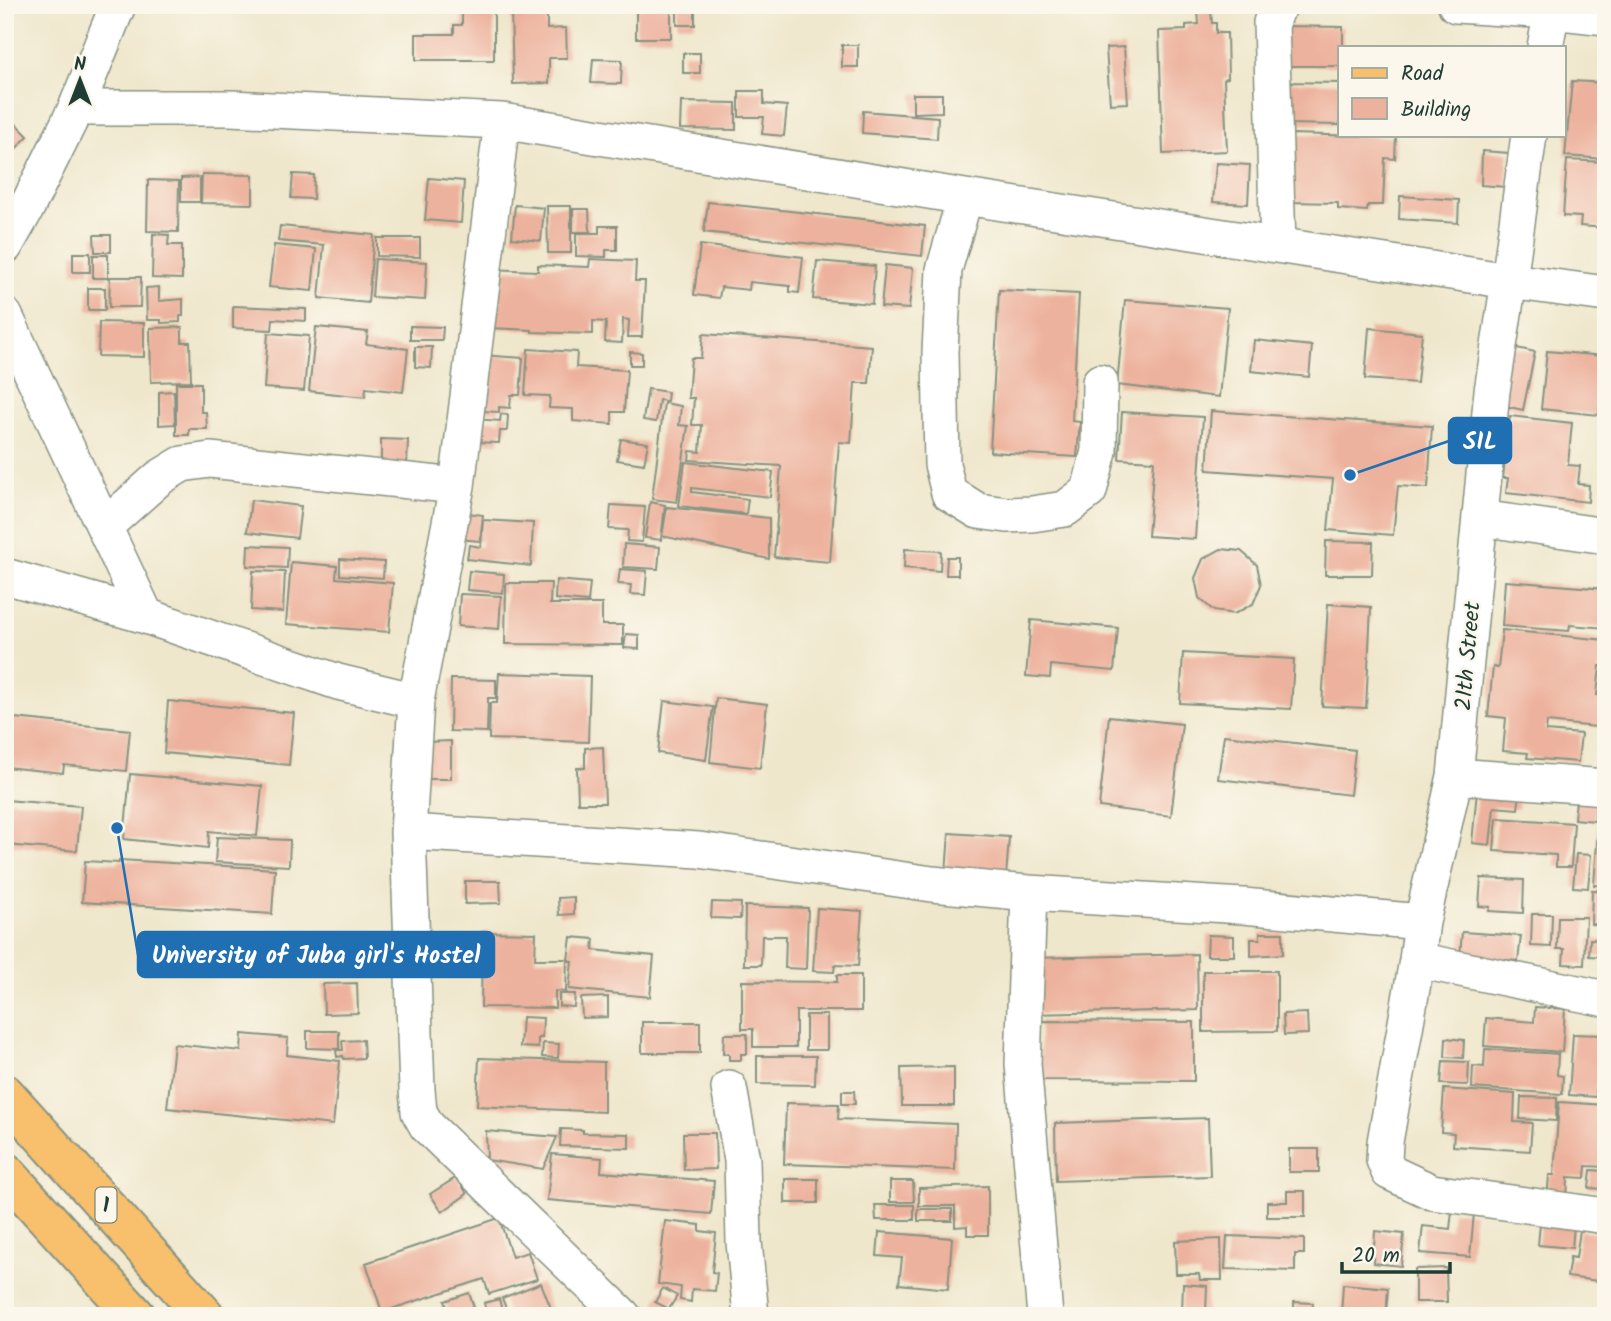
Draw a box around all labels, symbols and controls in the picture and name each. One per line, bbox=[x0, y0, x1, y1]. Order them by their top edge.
north arrow bbox=[46, 46, 116, 116]
legend bbox=[1338, 46, 1566, 136]
text: N bbox=[74, 50, 86, 80]
text: Road bbox=[1401, 58, 1444, 91]
text: Building bbox=[1401, 94, 1471, 127]
callout: SIL bbox=[1449, 418, 1511, 463]
text: SIL bbox=[1463, 423, 1497, 462]
street label: 21th Street bbox=[1446, 599, 1492, 712]
callout: University of Juba girl's Hostel bbox=[138, 932, 494, 977]
text: University of Juba girl's Hostel bbox=[152, 937, 481, 976]
road number: 1 bbox=[96, 1188, 116, 1222]
scale bar bbox=[1342, 1230, 1450, 1274]
text: 20 m bbox=[1352, 1240, 1400, 1273]

